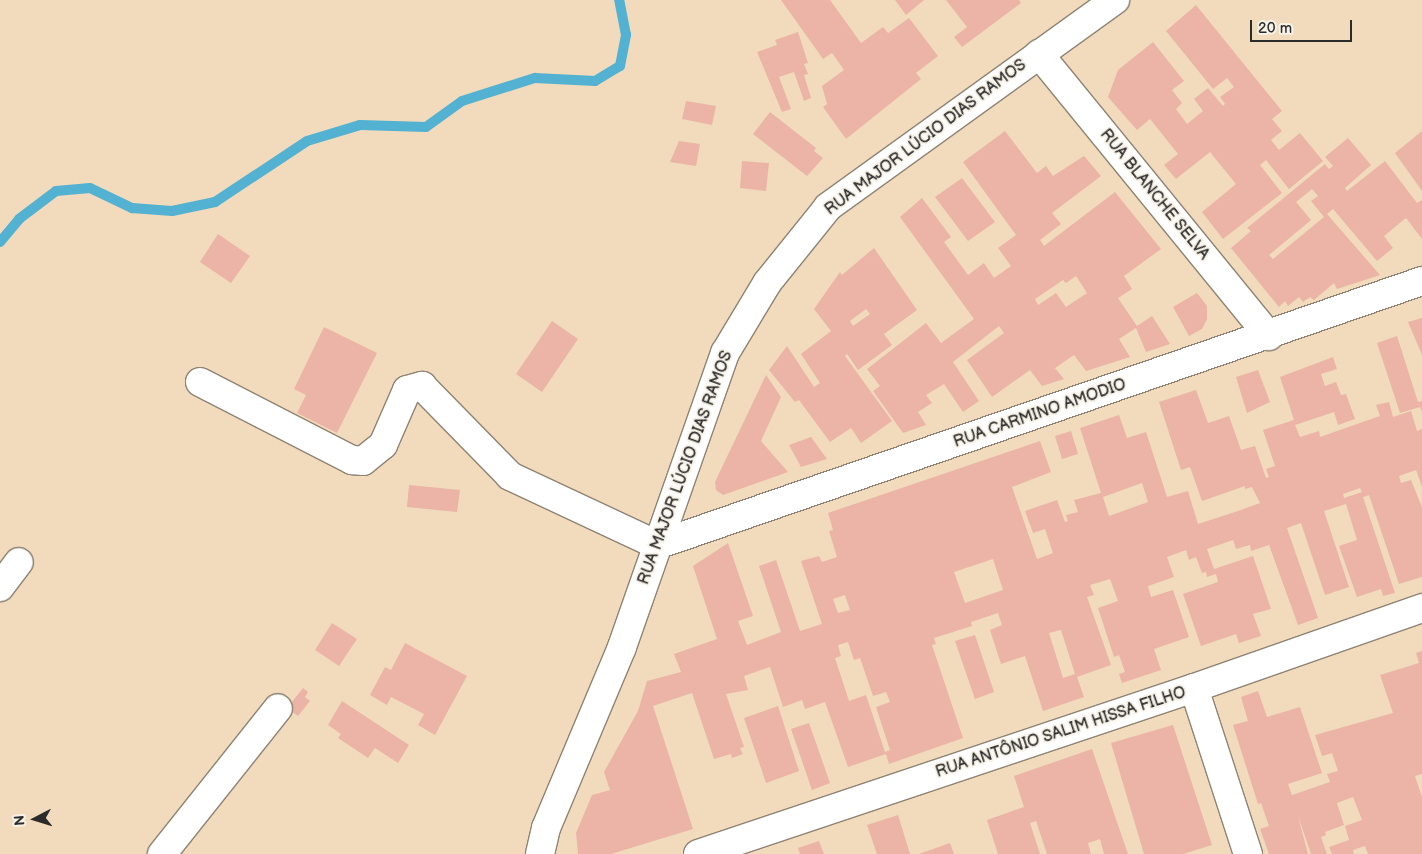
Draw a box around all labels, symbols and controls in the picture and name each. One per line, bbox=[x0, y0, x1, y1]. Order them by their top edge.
scale bar bbox=[1252, 10, 1354, 42]
text: 20 m bbox=[1258, 19, 1292, 38]
street label: RUA MAJOR LÚCIO DIAS RAMOS bbox=[822, 56, 1030, 220]
street label: RUA BLANCHE SELVA bbox=[1095, 126, 1213, 264]
street label: RUA MAJOR LÚCIO DIAS RAMOS bbox=[635, 349, 737, 587]
street label: RUA CARMINO AMODIO bbox=[951, 375, 1129, 453]
street label: RUA ANTÔNIO SALIM HISSA FILHO bbox=[933, 683, 1189, 783]
north arrow bbox=[10, 794, 60, 844]
text: N bbox=[11, 814, 28, 826]

